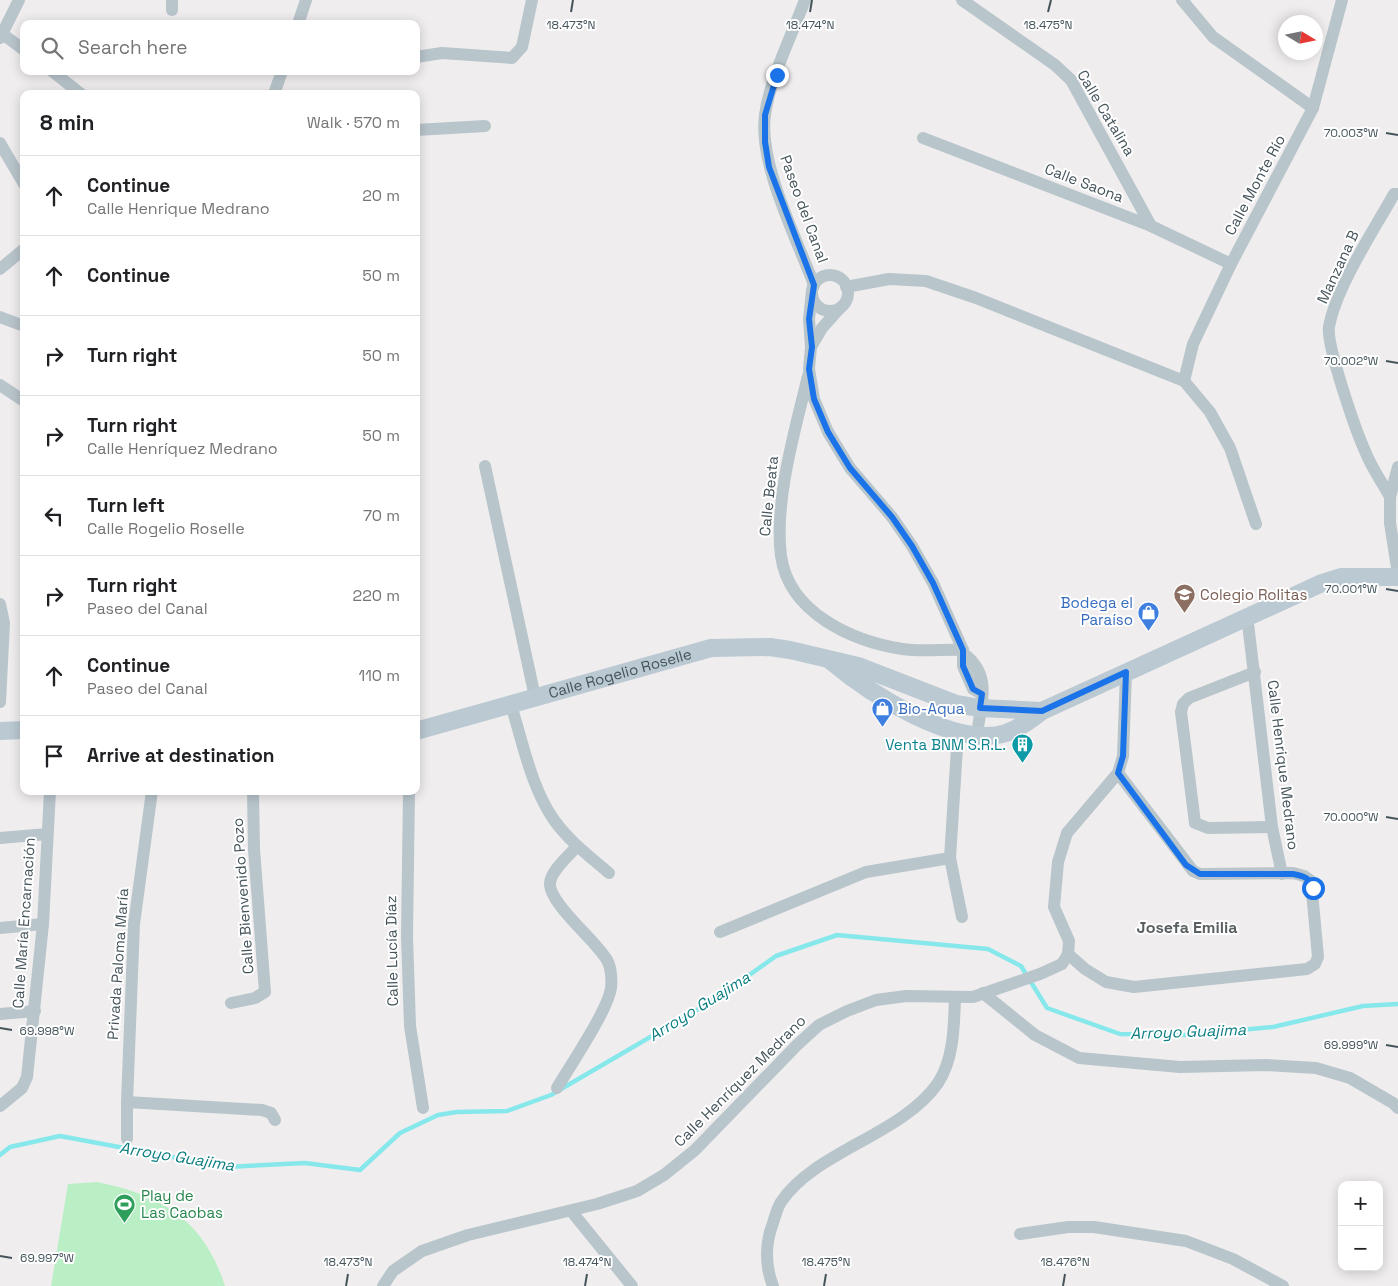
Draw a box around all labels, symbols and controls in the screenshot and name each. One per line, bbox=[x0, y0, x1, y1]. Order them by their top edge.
north arrow bbox=[1278, 15, 1323, 60]
text: 18.473°N bbox=[546, 17, 596, 33]
text: 18.474°N bbox=[786, 17, 834, 33]
text: 18.475°N bbox=[1023, 17, 1073, 33]
search box bbox=[20, 20, 420, 75]
icon: search bbox=[38, 34, 66, 62]
text: Search here bbox=[78, 35, 188, 60]
route end bbox=[766, 64, 789, 87]
street label: Calle Catalina bbox=[1073, 66, 1140, 159]
text: 8 min bbox=[40, 109, 94, 136]
text: Walk · 570 m bbox=[307, 112, 400, 133]
text: 70.003°W bbox=[1324, 125, 1379, 141]
street label: Calle Monte Río bbox=[1220, 131, 1289, 238]
street label: Paseo del Canal bbox=[776, 152, 833, 265]
street label: Calle Saona bbox=[1042, 159, 1127, 206]
text: Continue bbox=[87, 173, 170, 198]
icon: ahead bbox=[40, 182, 68, 210]
text: 20 m bbox=[362, 185, 400, 206]
text: Calle Henrique Medrano bbox=[87, 198, 270, 219]
street label: Manzana B bbox=[1312, 227, 1363, 307]
icon: ahead bbox=[40, 262, 68, 290]
text: Continue bbox=[87, 263, 170, 288]
text: 50 m bbox=[362, 265, 400, 286]
icon: right bbox=[40, 342, 68, 370]
text: Turn right bbox=[87, 343, 177, 368]
text: 50 m bbox=[362, 345, 400, 366]
text: 70.002°W bbox=[1324, 353, 1379, 369]
text: Turn right bbox=[87, 413, 177, 438]
icon: right bbox=[40, 422, 68, 450]
text: 50 m bbox=[362, 425, 400, 446]
text: Calle Henríquez Medrano bbox=[87, 438, 278, 459]
street label: Calle Beata bbox=[755, 454, 782, 537]
text: Turn left bbox=[87, 493, 165, 518]
icon: left bbox=[40, 502, 68, 530]
text: 70 m bbox=[363, 505, 400, 526]
text: Calle Rogelio Roselle bbox=[87, 518, 245, 539]
text: Turn right bbox=[87, 573, 177, 598]
text: 70.001°W bbox=[1325, 581, 1378, 597]
icon: right bbox=[40, 582, 68, 610]
school or university icon: Colegio Rolitas bbox=[1172, 583, 1196, 614]
text: 220 m bbox=[353, 585, 400, 606]
place label: Colegio Rolitas bbox=[1200, 585, 1307, 604]
place label: Bodega el Paraíso bbox=[1061, 593, 1133, 629]
text: Paseo del Canal bbox=[87, 598, 208, 619]
shop icon: Bodega el Paraíso bbox=[1137, 600, 1161, 631]
street label: Calle Rogelio Roselle bbox=[546, 644, 694, 702]
text: Continue bbox=[87, 653, 170, 678]
icon: ahead bbox=[40, 662, 68, 690]
text: 110 m bbox=[358, 665, 400, 686]
text: Paseo del Canal bbox=[87, 678, 208, 699]
street label: Calle Henrique Medrano bbox=[1264, 679, 1303, 851]
shop icon: Bio-Aqua bbox=[870, 697, 894, 728]
place label: Bio-Aqua bbox=[898, 699, 965, 718]
building icon: Venta BNM S.R.L. bbox=[1010, 733, 1034, 764]
place label: Venta BNM S.R.L. bbox=[885, 735, 1006, 754]
icon: arrive bbox=[40, 742, 68, 770]
text: Arrive at destination bbox=[87, 743, 275, 768]
text: 70.000°W bbox=[1323, 809, 1379, 825]
street label: Calle Bienvenido Pozo bbox=[228, 817, 257, 975]
street label: Calle María Encarnación bbox=[8, 837, 39, 1009]
route start bbox=[1302, 877, 1325, 900]
street label: Privada Paloma María bbox=[103, 887, 132, 1040]
street label: Calle Lucía Díaz bbox=[381, 895, 402, 1007]
district label: Josefa Emilia bbox=[1136, 917, 1238, 938]
water label: Arroyo Guajima bbox=[645, 966, 755, 1046]
street label: Calle Henríquez Medrano bbox=[670, 1011, 810, 1151]
water label: Arroyo Guajima bbox=[1130, 1019, 1247, 1044]
text: 69.998°W bbox=[20, 1023, 75, 1039]
text: 69.999°W bbox=[1324, 1037, 1379, 1053]
water label: Arroyo Guajima bbox=[118, 1137, 237, 1176]
map controls bbox=[1338, 1181, 1383, 1271]
button: + bbox=[1338, 1181, 1383, 1226]
place label: Play de Las Caobas bbox=[141, 1186, 223, 1222]
sports icon: Play de Las Caobas bbox=[113, 1193, 137, 1224]
button: − bbox=[1338, 1226, 1383, 1271]
text: 69.997°W bbox=[20, 1250, 74, 1266]
text: 18.473°N bbox=[323, 1254, 373, 1270]
text: 18.474°N bbox=[563, 1254, 611, 1270]
text: 18.475°N bbox=[801, 1254, 851, 1270]
text: 18.476°N bbox=[1040, 1254, 1090, 1270]

